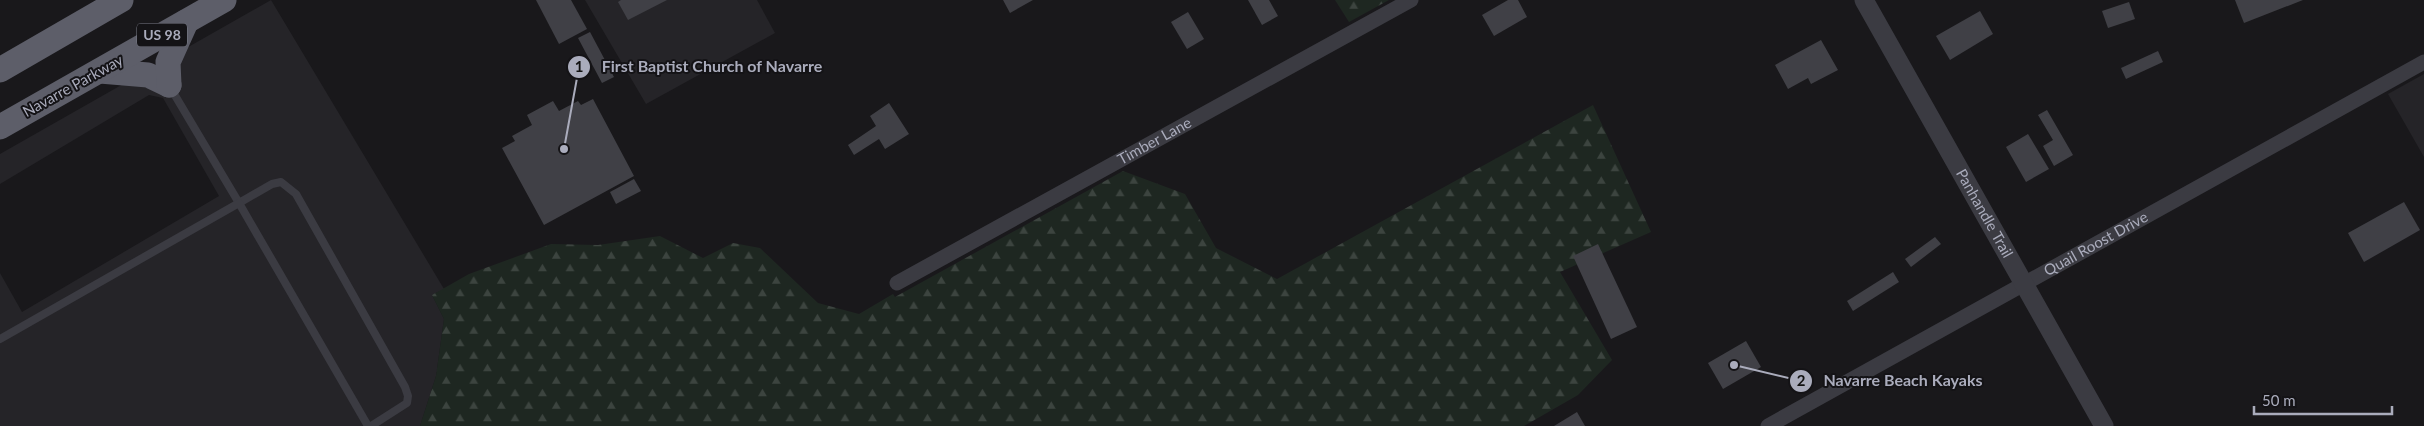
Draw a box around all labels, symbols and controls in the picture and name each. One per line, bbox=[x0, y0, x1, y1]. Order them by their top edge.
road number: US 98 bbox=[137, 24, 187, 46]
street label: Navarre Parkway bbox=[19, 50, 126, 120]
callout: First Baptist Church of Navarre bbox=[566, 51, 832, 82]
text: First Baptist Church of Navarre bbox=[602, 56, 823, 75]
text: 1 bbox=[575, 57, 583, 75]
street label: Timber Lane bbox=[1114, 113, 1194, 168]
street label: Panhandle Trail bbox=[1953, 165, 2017, 261]
street label: Quail Roost Drive bbox=[2040, 207, 2151, 279]
callout: Navarre Beach Kayaks bbox=[1788, 365, 1992, 396]
text: Navarre Beach Kayaks bbox=[1823, 370, 1983, 389]
text: 2 bbox=[1797, 371, 1806, 389]
scale bar bbox=[2254, 384, 2392, 416]
text: 50 m bbox=[2262, 391, 2296, 409]

